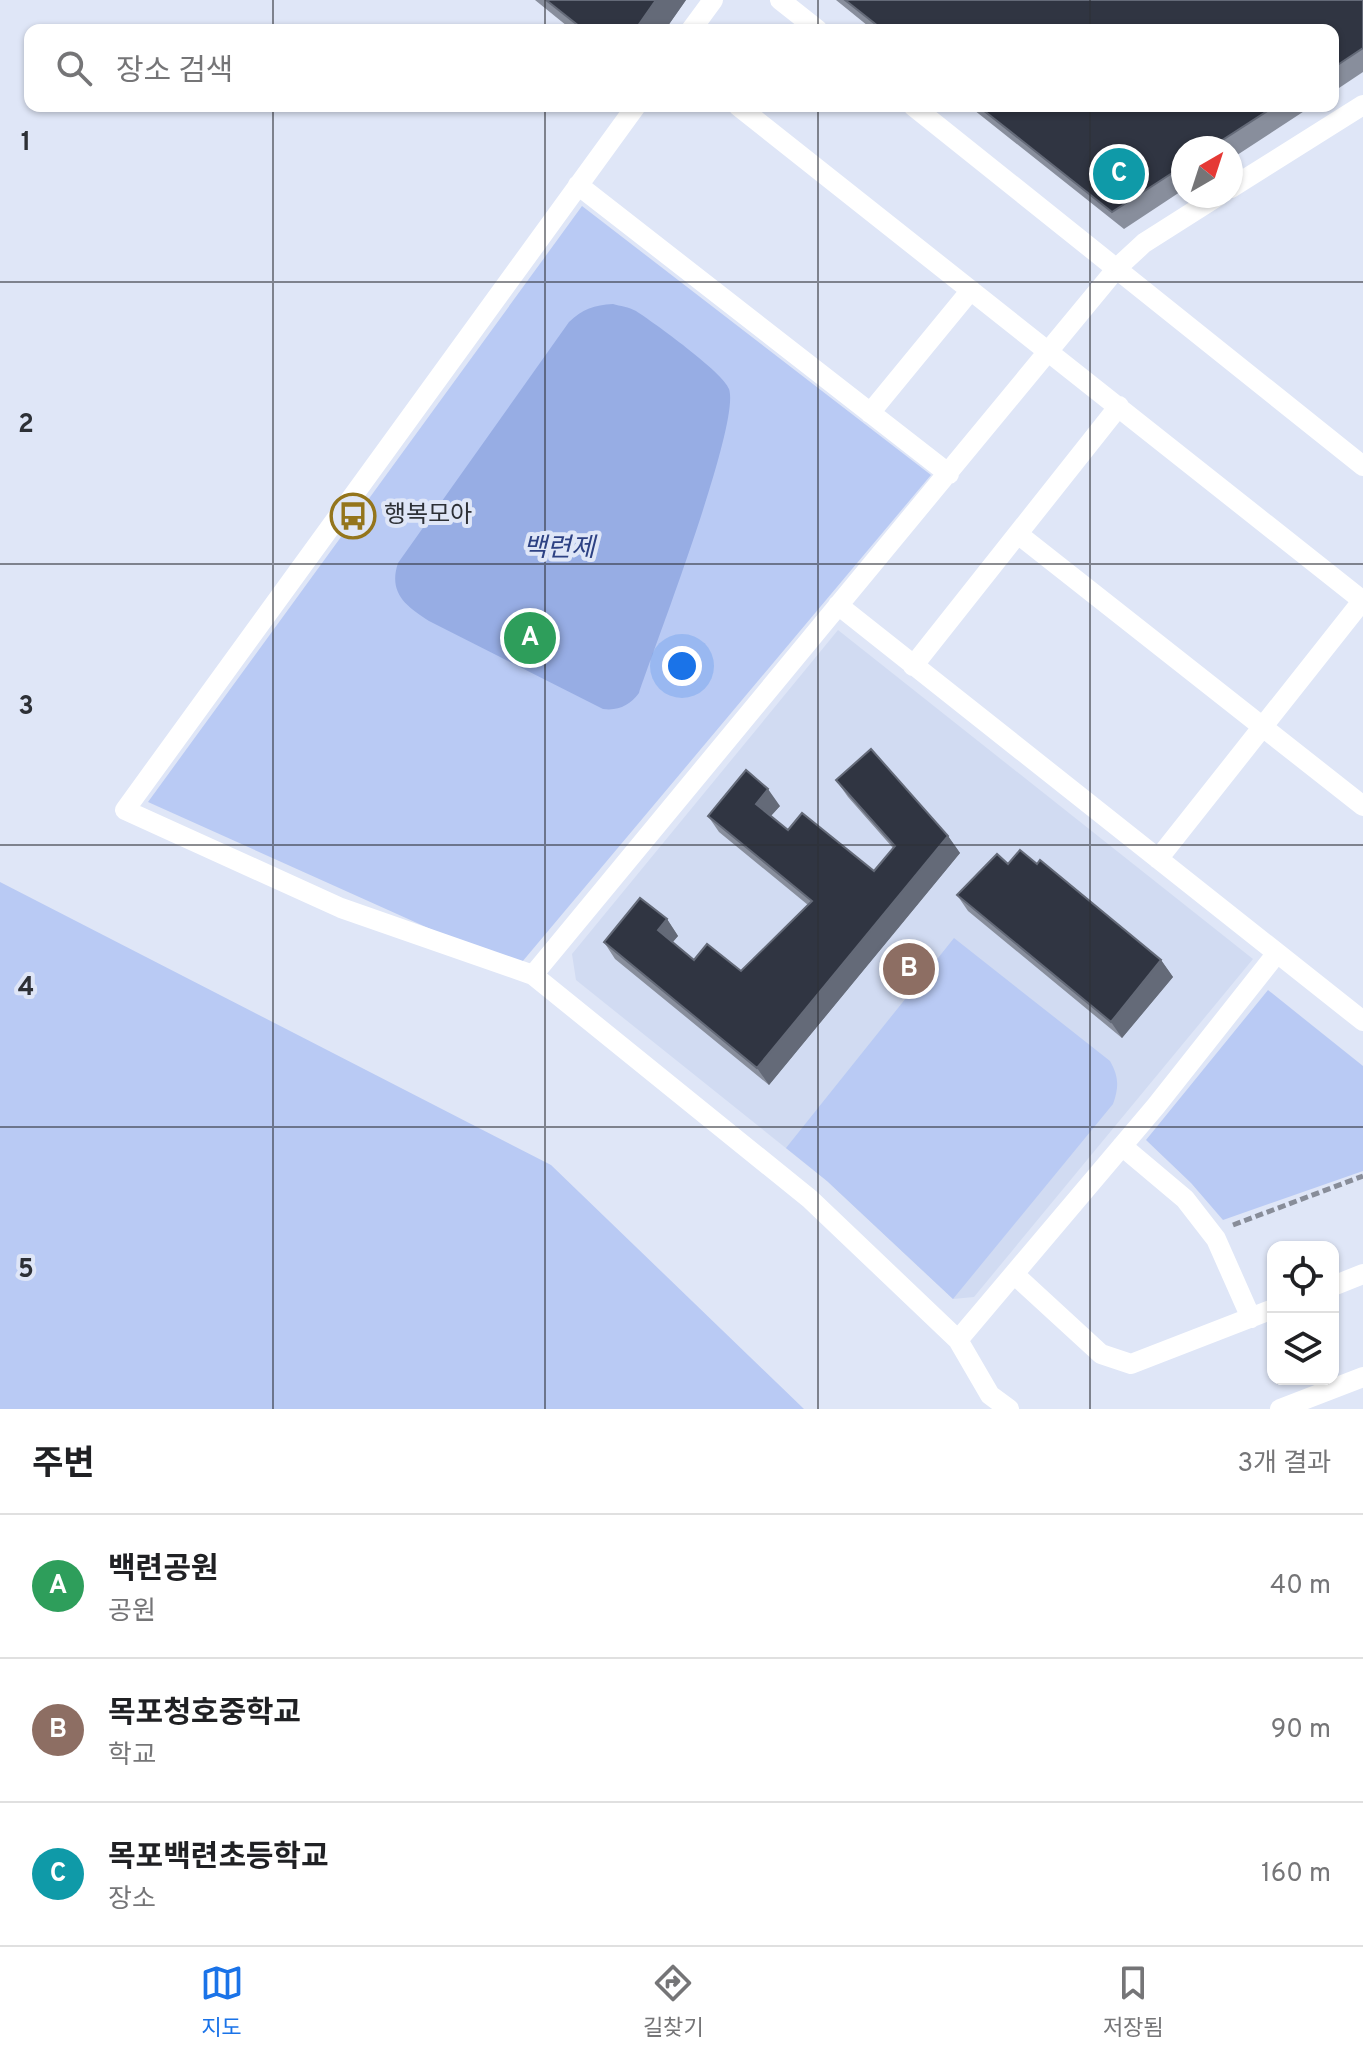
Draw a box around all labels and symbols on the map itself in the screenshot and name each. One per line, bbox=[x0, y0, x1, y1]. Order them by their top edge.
text: 1 bbox=[21, 127, 31, 160]
north arrow bbox=[1171, 136, 1243, 208]
pin: C bbox=[1093, 144, 1145, 204]
text: 2 bbox=[18, 409, 34, 442]
bus stop icon: 행복모아 bbox=[329, 492, 377, 540]
place label: 행복모아 bbox=[384, 501, 472, 531]
water label: 백련제 bbox=[523, 533, 598, 566]
pin: A bbox=[504, 608, 556, 668]
your location bbox=[662, 646, 702, 686]
text: 3 bbox=[18, 691, 34, 724]
pin: B bbox=[883, 939, 935, 999]
text: 4 bbox=[18, 972, 34, 1005]
text: 5 bbox=[18, 1254, 34, 1287]

